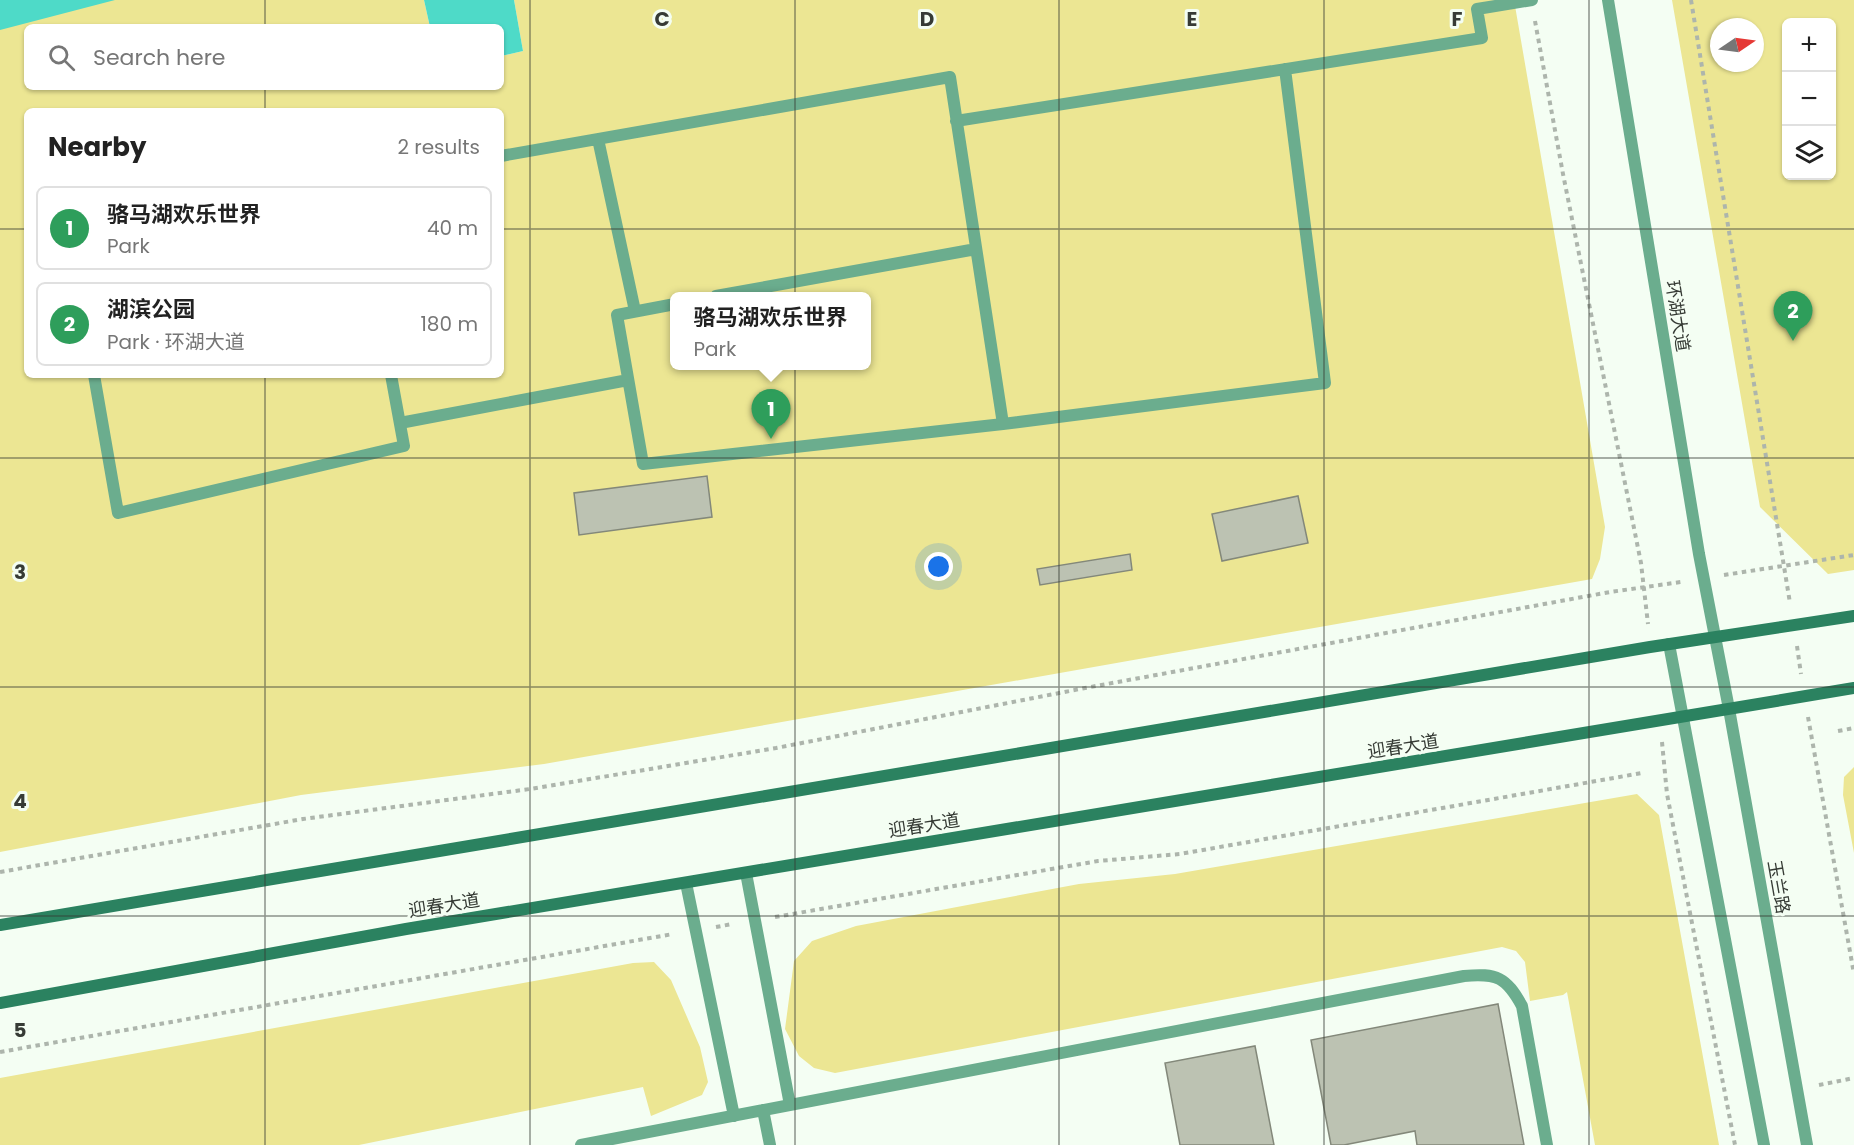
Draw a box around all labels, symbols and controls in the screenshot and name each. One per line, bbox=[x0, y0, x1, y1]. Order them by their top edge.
text: C bbox=[654, 5, 670, 33]
text: D bbox=[920, 5, 934, 33]
text: E bbox=[1187, 5, 1197, 33]
text: F bbox=[1452, 5, 1463, 33]
north arrow bbox=[1710, 18, 1764, 72]
map controls bbox=[1782, 18, 1836, 180]
button: + bbox=[1782, 18, 1836, 72]
search box bbox=[24, 24, 504, 90]
icon: search bbox=[45, 41, 78, 74]
text: Search here bbox=[93, 42, 226, 73]
button: − bbox=[1782, 72, 1836, 126]
button: layers bbox=[1782, 126, 1836, 180]
text: Nearby bbox=[48, 129, 146, 165]
text: 2 results bbox=[397, 133, 480, 161]
text: 骆马湖欢乐世界 bbox=[107, 199, 261, 230]
text: 1 bbox=[66, 214, 73, 242]
text: 40 m bbox=[427, 214, 478, 242]
text: Park bbox=[107, 232, 150, 260]
street label: 环湖大道 bbox=[1660, 278, 1696, 354]
popup bbox=[670, 292, 871, 370]
pin: 2 bbox=[1774, 292, 1812, 341]
text: 湖滨公园 bbox=[107, 294, 195, 325]
text: 骆马湖欢乐世界 bbox=[693, 302, 848, 333]
text: 2 bbox=[64, 310, 75, 338]
text: 180 m bbox=[420, 310, 478, 338]
text: Park · 环湖大道 bbox=[107, 328, 245, 356]
text: Park bbox=[693, 335, 736, 363]
pin: 1 bbox=[752, 390, 790, 439]
your location bbox=[924, 552, 953, 581]
text: 3 bbox=[14, 558, 26, 586]
street label: 迎春大道 bbox=[1365, 728, 1441, 764]
text: 4 bbox=[13, 787, 27, 815]
street label: 迎春大道 bbox=[886, 807, 962, 843]
street label: 玉兰路 bbox=[1762, 858, 1796, 916]
street label: 迎春大道 bbox=[406, 887, 482, 923]
text: 5 bbox=[14, 1016, 27, 1044]

